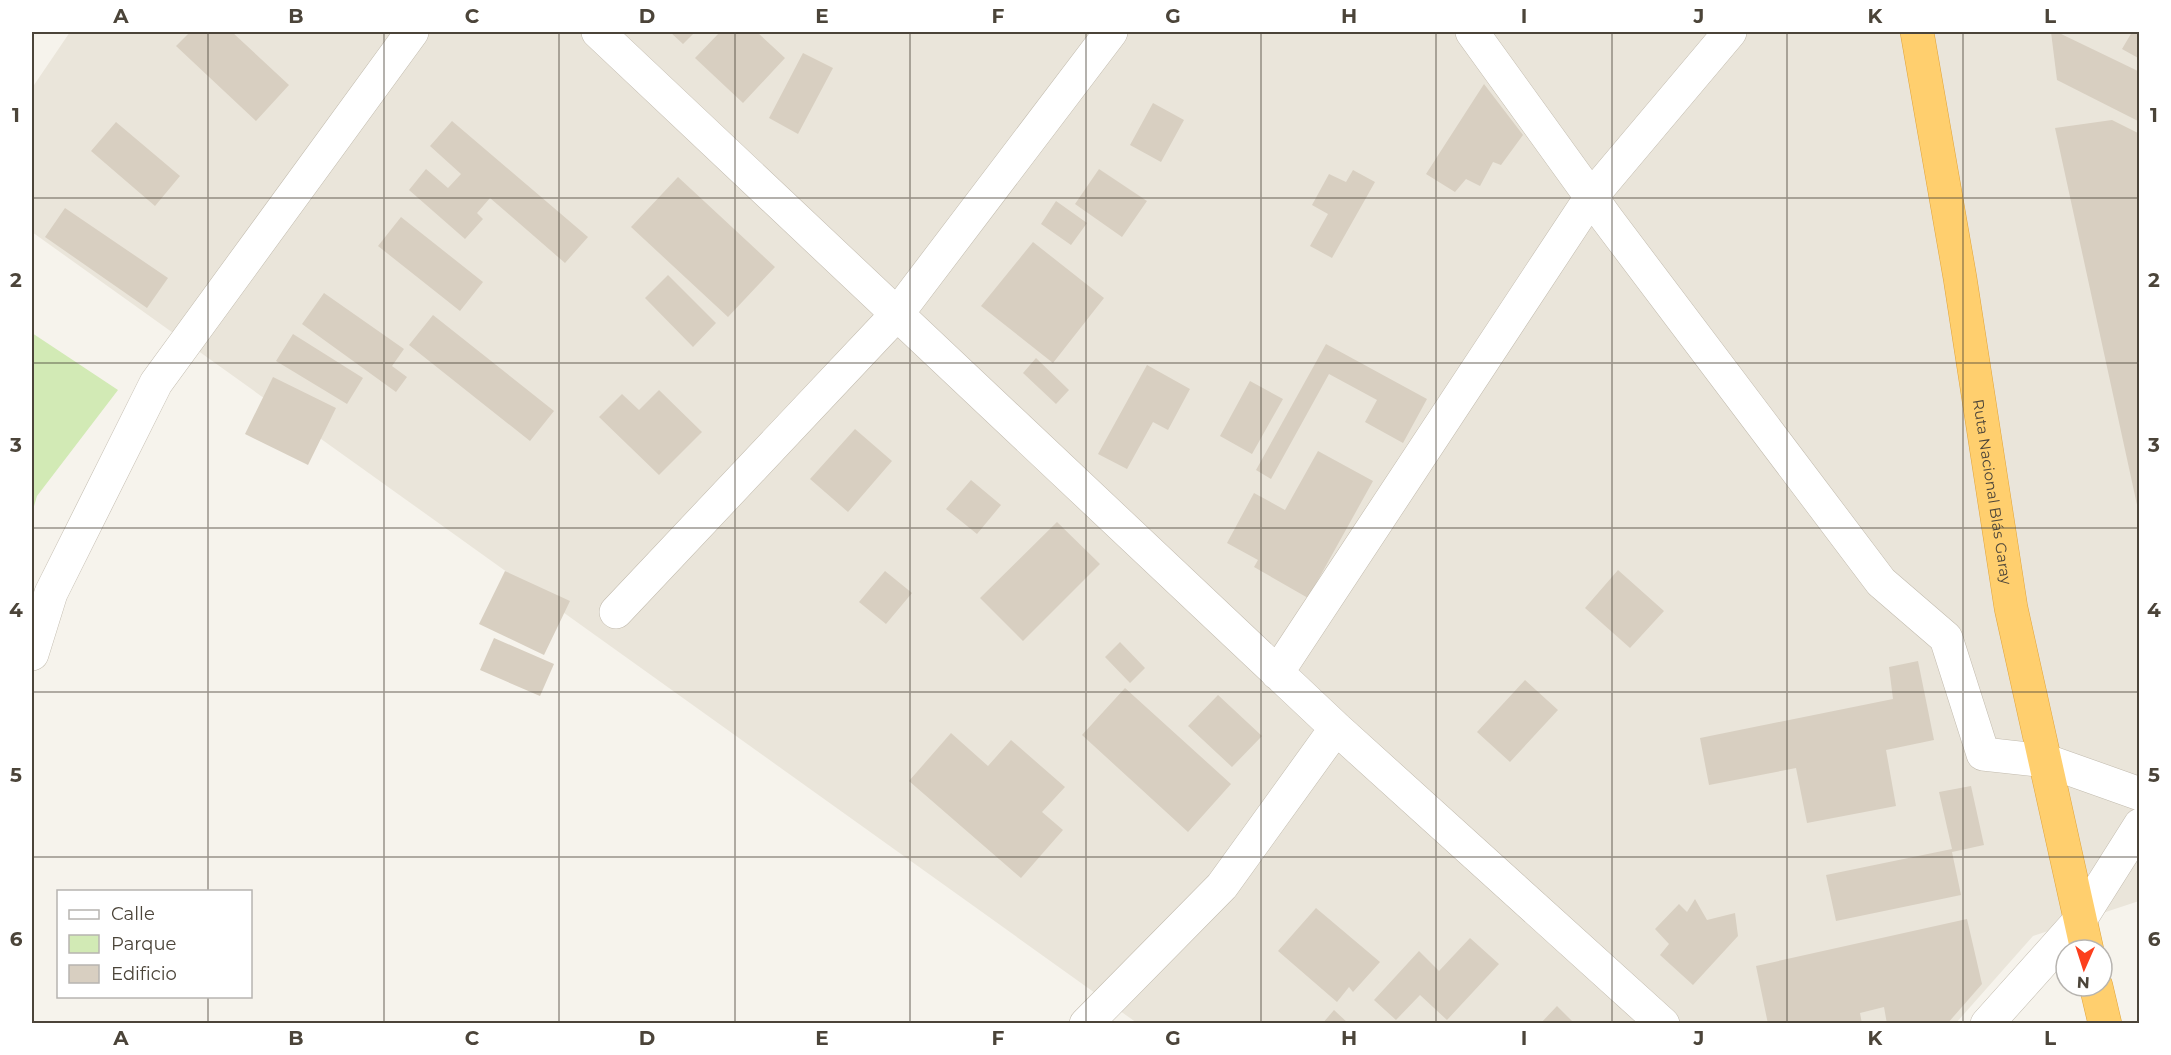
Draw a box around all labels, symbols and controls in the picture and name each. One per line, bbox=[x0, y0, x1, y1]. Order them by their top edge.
text: A bbox=[112, 4, 129, 28]
text: B bbox=[288, 4, 304, 28]
text: C bbox=[465, 4, 480, 28]
text: D bbox=[639, 4, 655, 28]
text: E bbox=[815, 4, 829, 28]
text: F bbox=[992, 4, 1005, 28]
text: G bbox=[1165, 4, 1181, 28]
text: H bbox=[1341, 4, 1357, 28]
text: I bbox=[1521, 4, 1527, 28]
text: J bbox=[1693, 4, 1704, 28]
text: K bbox=[1868, 4, 1884, 28]
text: L bbox=[2044, 4, 2056, 28]
text: 1 bbox=[12, 103, 20, 127]
text: 1 bbox=[2150, 103, 2158, 127]
text: 2 bbox=[10, 268, 22, 292]
text: 2 bbox=[2148, 268, 2160, 292]
street label: Ruta Nacional Blás Garay bbox=[1969, 398, 2017, 587]
text: 3 bbox=[9, 433, 22, 457]
text: 3 bbox=[2147, 433, 2160, 457]
text: 4 bbox=[9, 598, 23, 622]
text: 4 bbox=[2147, 598, 2161, 622]
text: 5 bbox=[10, 763, 22, 787]
text: 5 bbox=[2148, 763, 2160, 787]
legend bbox=[57, 890, 252, 998]
text: Calle bbox=[111, 903, 155, 925]
text: 6 bbox=[10, 927, 23, 951]
text: 6 bbox=[2148, 927, 2161, 951]
text: Parque bbox=[111, 933, 177, 955]
north arrow bbox=[2054, 938, 2114, 998]
text: Edificio bbox=[111, 963, 177, 985]
text: N bbox=[2076, 973, 2090, 992]
text: A bbox=[112, 1026, 129, 1050]
text: B bbox=[288, 1026, 304, 1050]
text: C bbox=[465, 1026, 480, 1050]
text: D bbox=[639, 1026, 655, 1050]
text: E bbox=[815, 1026, 829, 1050]
text: F bbox=[992, 1026, 1005, 1050]
text: G bbox=[1165, 1026, 1181, 1050]
text: H bbox=[1341, 1026, 1357, 1050]
text: I bbox=[1521, 1026, 1527, 1050]
text: J bbox=[1693, 1026, 1704, 1050]
text: K bbox=[1868, 1026, 1884, 1050]
text: L bbox=[2044, 1026, 2056, 1050]

